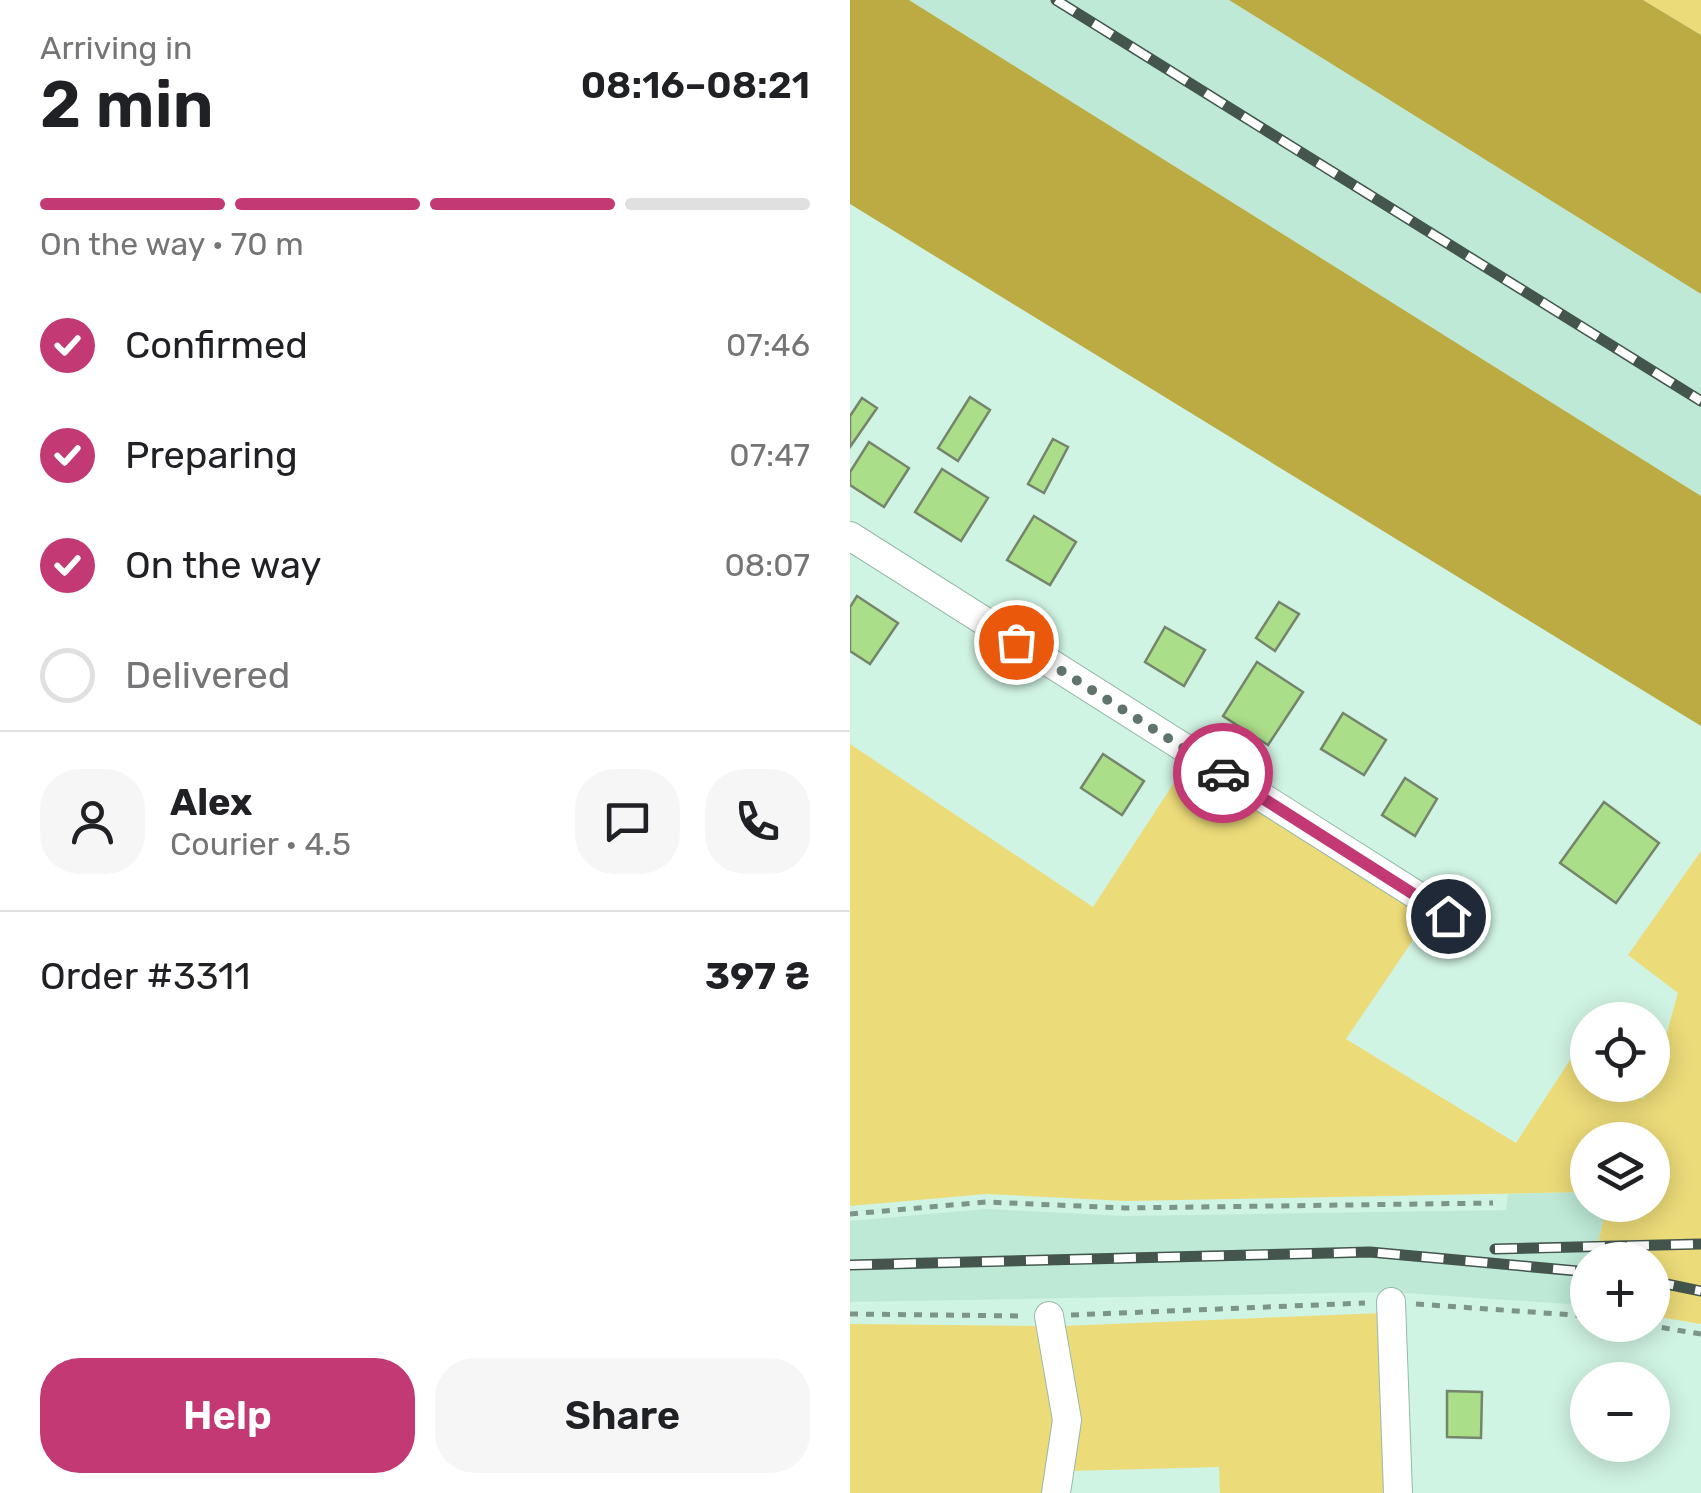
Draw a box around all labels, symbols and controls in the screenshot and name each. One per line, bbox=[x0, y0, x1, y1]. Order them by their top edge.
text: Arriving in bbox=[40, 29, 192, 67]
text: 08:16–08:21 bbox=[581, 62, 810, 108]
text: 2 min bbox=[40, 66, 214, 143]
text: On the way · 70 m bbox=[40, 225, 304, 263]
icon: check bbox=[40, 318, 95, 373]
text: Confirmed bbox=[125, 322, 308, 368]
text: 07:46 bbox=[726, 326, 810, 364]
icon: check bbox=[40, 428, 95, 483]
text: Preparing bbox=[125, 432, 298, 478]
text: 07:47 bbox=[729, 436, 810, 474]
icon: check bbox=[40, 538, 95, 593]
text: On the way bbox=[125, 542, 321, 588]
text: 08:07 bbox=[724, 546, 810, 584]
pin bbox=[974, 600, 1059, 685]
icon: bag bbox=[989, 615, 1044, 670]
text: Delivered bbox=[125, 652, 290, 698]
courier bbox=[1173, 723, 1273, 823]
icon: car bbox=[1196, 746, 1251, 801]
button: person bbox=[40, 769, 145, 874]
button: chat bbox=[575, 769, 680, 874]
button: phone bbox=[705, 769, 810, 874]
text: Alex bbox=[170, 779, 252, 825]
text: Courier · 4.5 bbox=[170, 825, 351, 863]
pin bbox=[1406, 874, 1491, 959]
icon: home bbox=[1421, 889, 1476, 944]
text: Order #3311 bbox=[40, 953, 251, 999]
text: 397 ₴ bbox=[705, 953, 810, 999]
map controls bbox=[1570, 1002, 1670, 1462]
button: locate bbox=[1570, 1002, 1670, 1102]
button: layers bbox=[1570, 1122, 1670, 1222]
button: + bbox=[1570, 1242, 1670, 1342]
button: Help bbox=[40, 1358, 415, 1473]
button: Share bbox=[435, 1358, 810, 1473]
button: − bbox=[1570, 1362, 1670, 1462]

